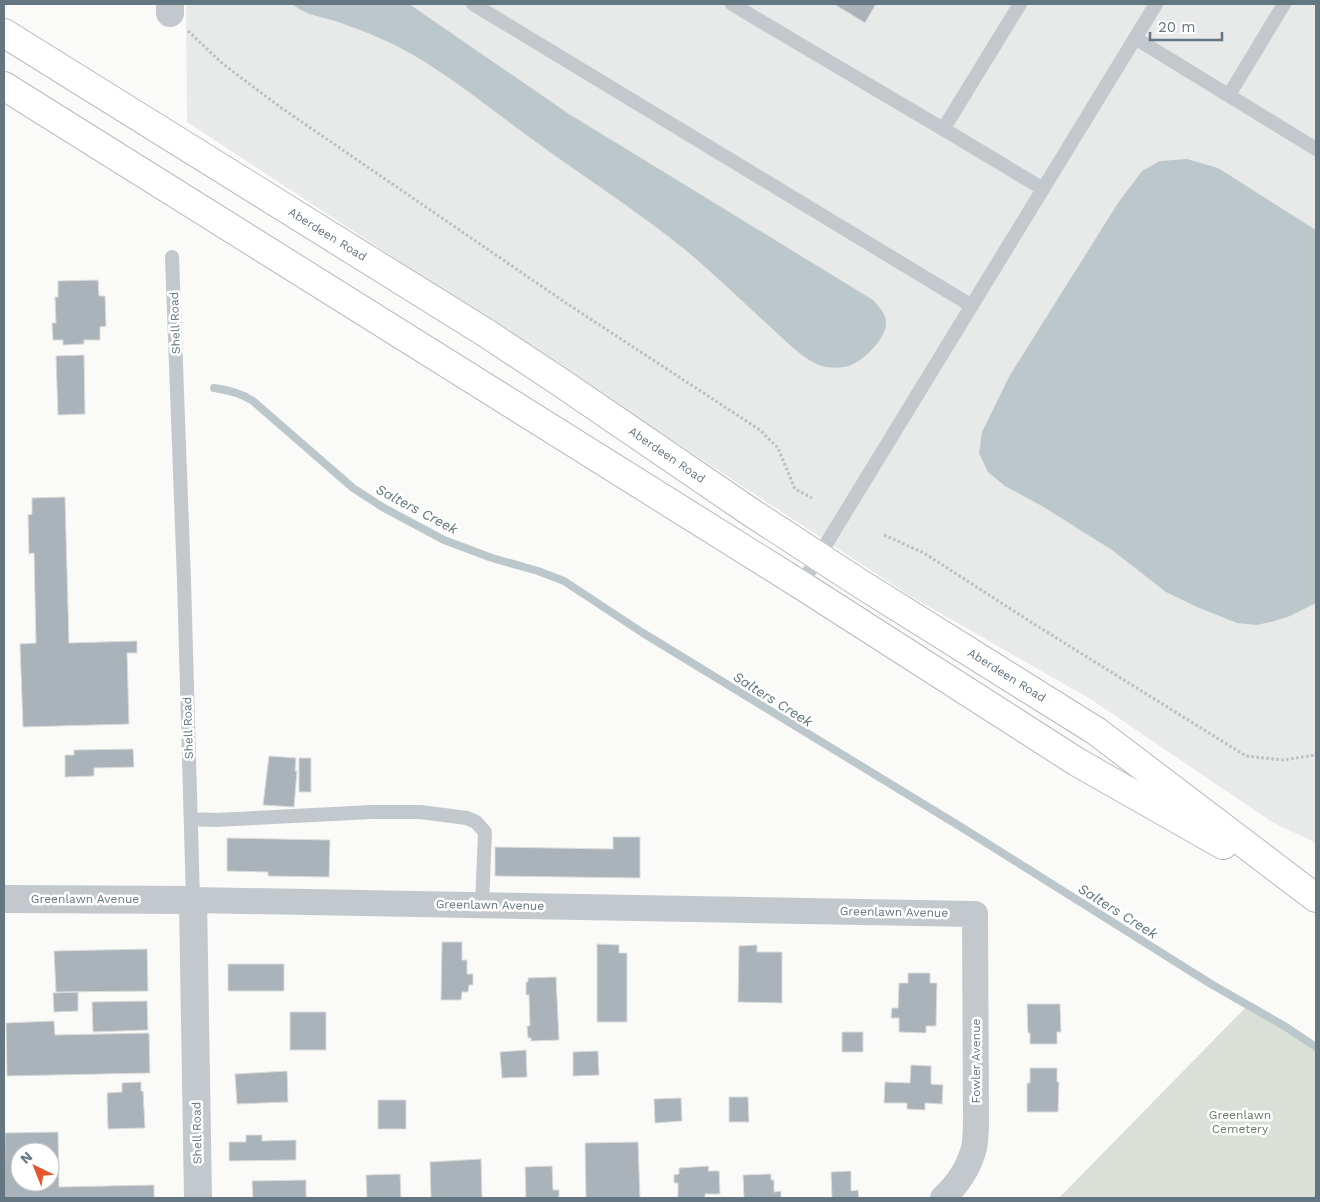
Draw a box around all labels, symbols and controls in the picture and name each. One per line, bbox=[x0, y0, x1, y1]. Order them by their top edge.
scale bar bbox=[1150, 10, 1222, 42]
text: 20 m bbox=[1158, 18, 1196, 36]
street label: Aberdeen Road bbox=[286, 205, 369, 264]
street label: Shell Road bbox=[167, 292, 183, 354]
street label: Aberdeen Road bbox=[626, 424, 708, 486]
water label: Salters Creek bbox=[373, 481, 461, 537]
street label: Aberdeen Road bbox=[965, 646, 1048, 705]
water label: Salters Creek bbox=[730, 668, 816, 730]
street label: Shell Road bbox=[180, 697, 196, 759]
water label: Salters Creek bbox=[1075, 880, 1161, 942]
street label: Greenlawn Avenue bbox=[31, 892, 139, 906]
street label: Greenlawn Avenue bbox=[436, 897, 544, 913]
street label: Greenlawn Avenue bbox=[840, 904, 948, 920]
street label: Fowler Avenue bbox=[969, 1018, 983, 1103]
street label: Shell Road bbox=[189, 1102, 205, 1164]
park label: Greenlawn Cemetery bbox=[1209, 1108, 1271, 1136]
north arrow bbox=[10, 1142, 60, 1192]
text: N bbox=[17, 1148, 35, 1167]

